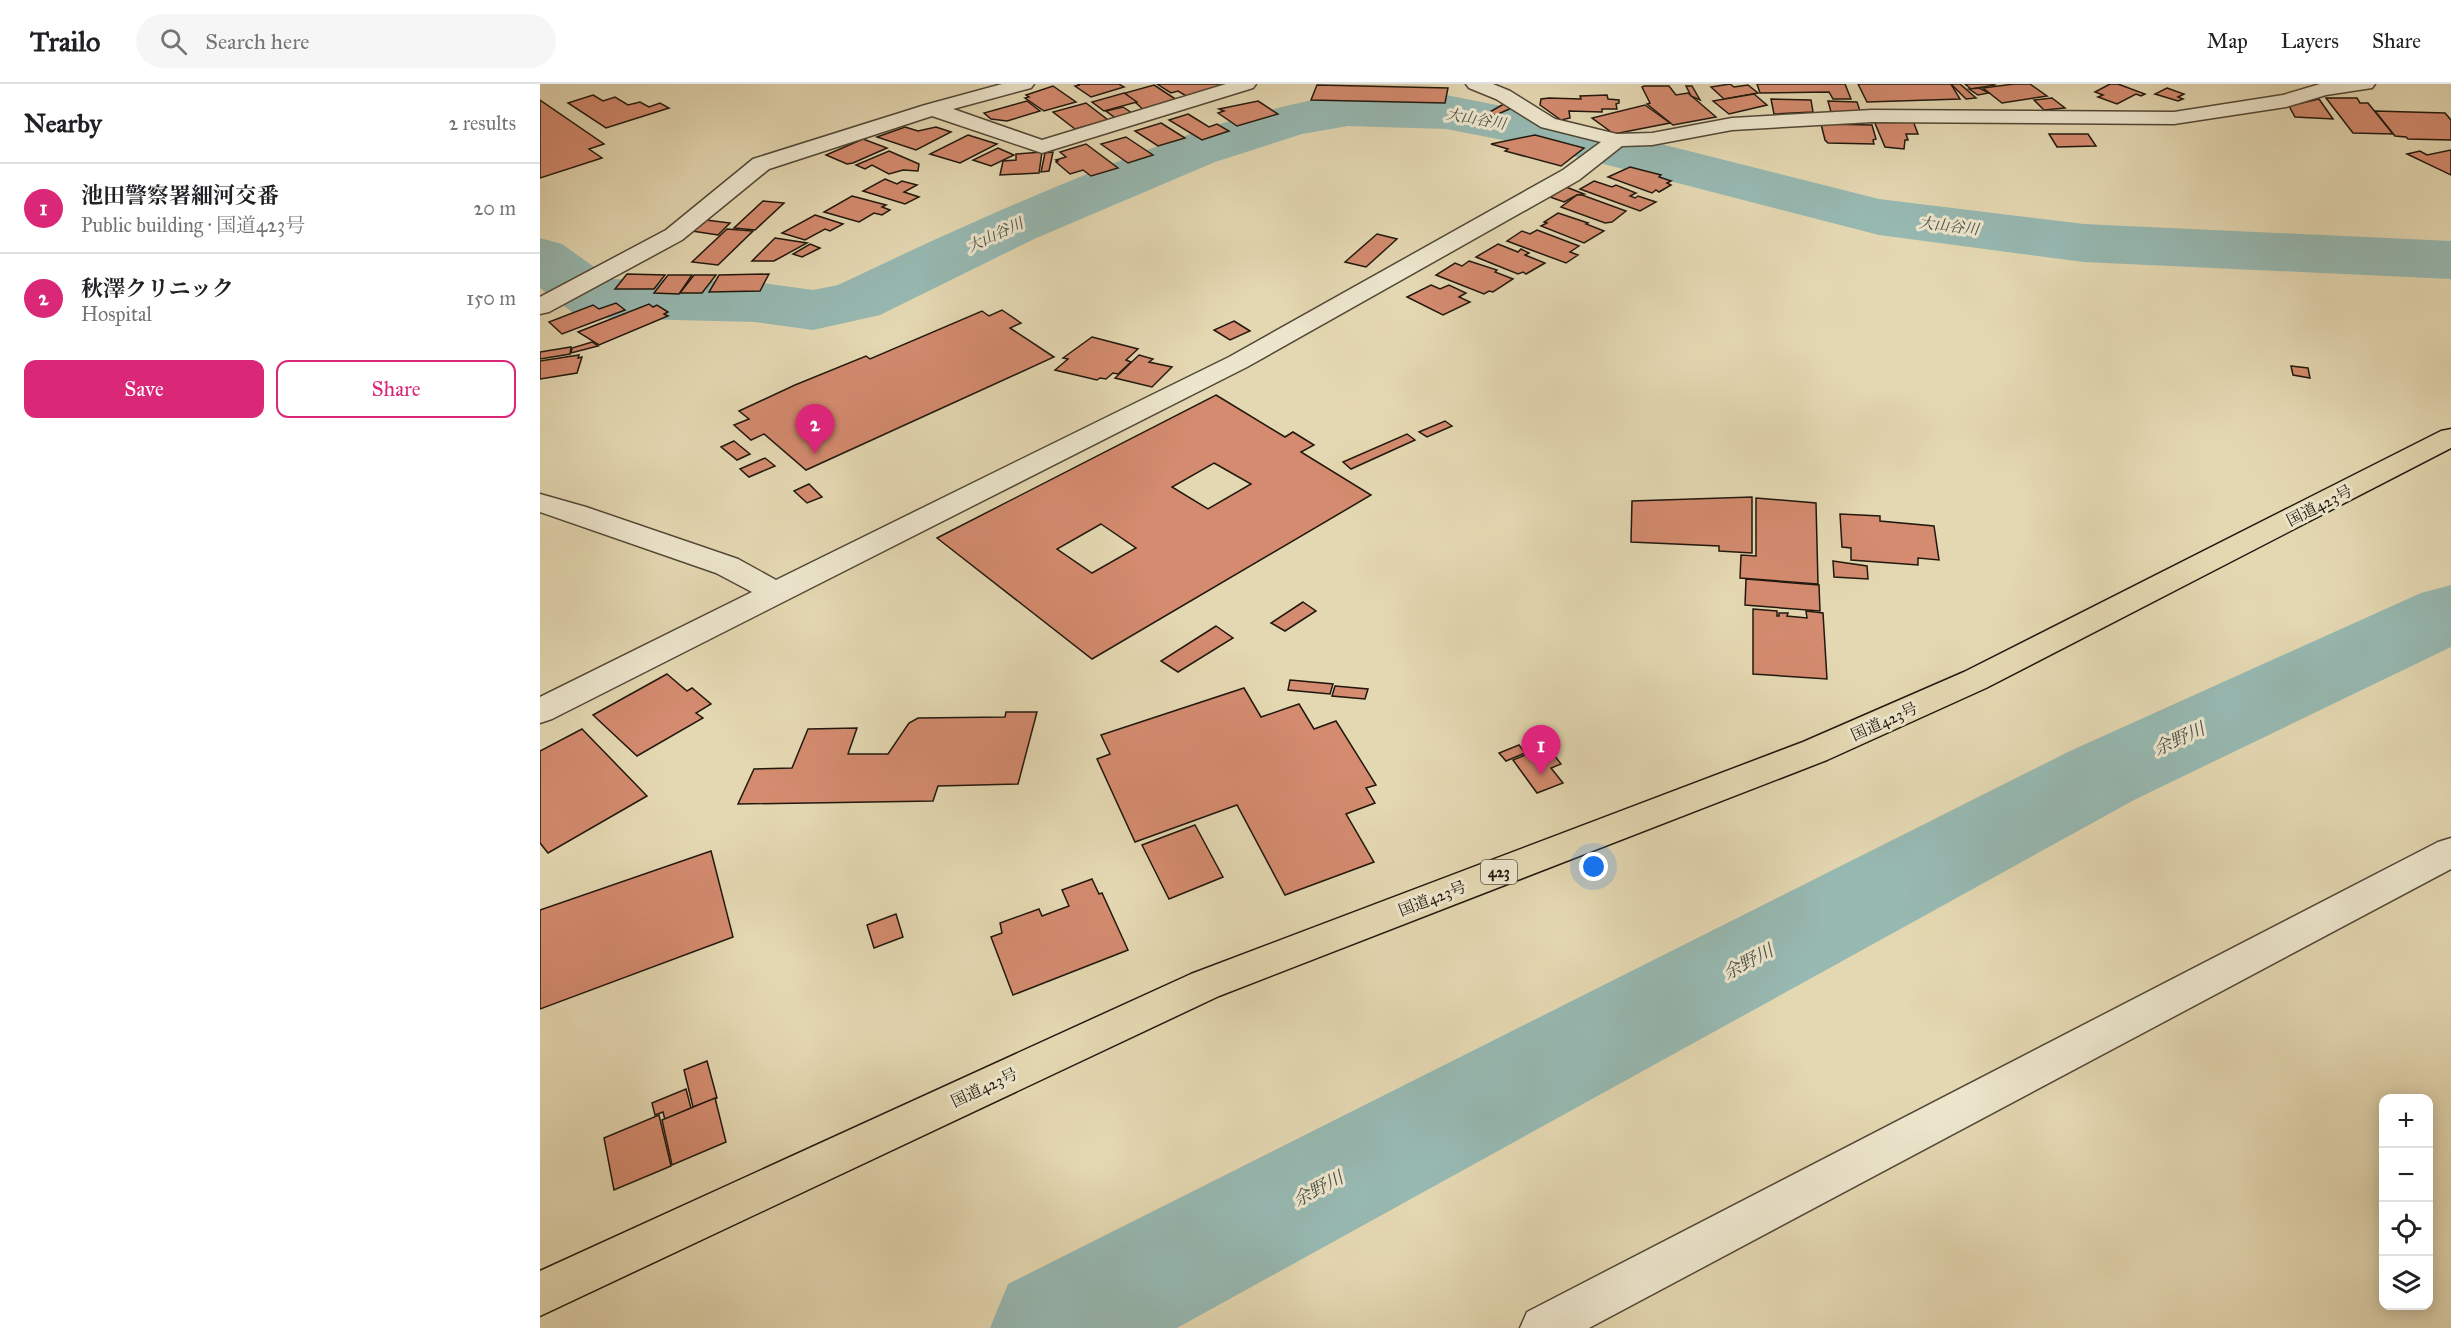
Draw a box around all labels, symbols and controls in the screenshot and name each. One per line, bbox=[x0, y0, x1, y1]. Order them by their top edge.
search box bbox=[136, 14, 556, 68]
text: Trailo bbox=[30, 24, 100, 59]
icon: search bbox=[157, 25, 190, 58]
text: Search here bbox=[205, 28, 309, 55]
text: Map bbox=[2207, 28, 2248, 54]
text: Layers bbox=[2281, 28, 2339, 54]
text: Share bbox=[2372, 28, 2421, 54]
water label: 大山谷川 bbox=[1445, 105, 1509, 133]
text: Nearby bbox=[24, 107, 102, 139]
text: 2 results bbox=[448, 111, 516, 135]
text: 池田警察署細河交番 bbox=[81, 182, 279, 209]
text: 1 bbox=[40, 196, 47, 220]
text: 20 m bbox=[473, 196, 516, 220]
text: Public building · 国道423号 bbox=[81, 213, 305, 237]
water label: 大山谷川 bbox=[964, 213, 1028, 256]
water label: 大山谷川 bbox=[1918, 213, 1982, 239]
text: 秋澤クリニック bbox=[81, 275, 234, 302]
text: 2 bbox=[39, 286, 48, 310]
text: 150 m bbox=[466, 286, 516, 310]
text: Hospital bbox=[81, 302, 152, 326]
button: Save bbox=[24, 360, 264, 418]
button: Share bbox=[276, 360, 516, 418]
pin: 2 bbox=[796, 404, 834, 454]
street label: 国道423号 bbox=[2283, 481, 2355, 530]
street label: 国道423号 bbox=[1848, 698, 1921, 745]
water label: 余野川 bbox=[2150, 717, 2210, 760]
pin: 1 bbox=[1522, 726, 1560, 775]
your location bbox=[1579, 852, 1608, 881]
road number: 423 bbox=[1481, 860, 1517, 884]
street label: 国道423号 bbox=[1396, 877, 1469, 920]
water label: 余野川 bbox=[1719, 939, 1779, 984]
street label: 国道423号 bbox=[948, 1064, 1020, 1111]
map controls bbox=[2379, 1094, 2433, 1310]
button: + bbox=[2379, 1094, 2433, 1148]
button: − bbox=[2379, 1148, 2433, 1202]
water label: 余野川 bbox=[1289, 1166, 1349, 1211]
button: locate bbox=[2379, 1202, 2433, 1256]
button: layers bbox=[2379, 1256, 2433, 1310]

